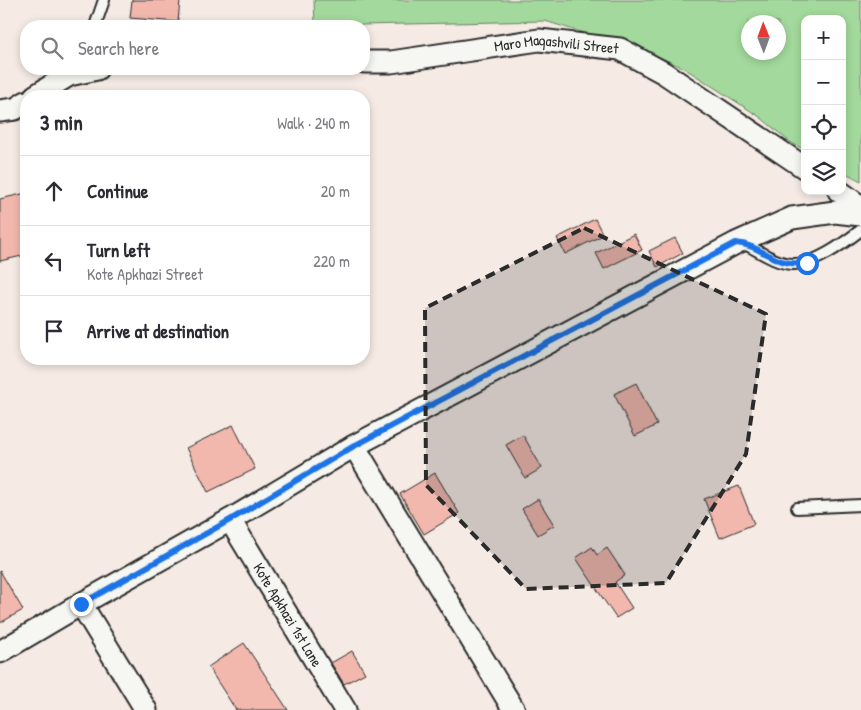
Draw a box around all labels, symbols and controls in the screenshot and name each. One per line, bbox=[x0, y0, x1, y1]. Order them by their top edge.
north arrow bbox=[741, 15, 786, 60]
map controls bbox=[801, 15, 846, 195]
button: + bbox=[801, 15, 846, 60]
search box bbox=[20, 20, 370, 75]
street label: Maro Maqashvili Street bbox=[493, 29, 620, 59]
icon: search bbox=[38, 34, 66, 62]
text: Search here bbox=[78, 35, 159, 61]
button: − bbox=[801, 60, 846, 105]
button: locate bbox=[801, 105, 846, 150]
text: 3 min bbox=[40, 108, 83, 137]
text: Walk · 240 m bbox=[277, 112, 350, 134]
button: layers bbox=[801, 150, 846, 195]
icon: ahead bbox=[40, 177, 68, 205]
text: Continue bbox=[87, 178, 148, 204]
text: 20 m bbox=[321, 180, 350, 202]
text: Turn left bbox=[87, 237, 150, 263]
icon: left bbox=[40, 247, 68, 275]
text: 220 m bbox=[313, 250, 350, 272]
route start bbox=[796, 252, 819, 275]
text: Kote Apkhazi Street bbox=[87, 263, 203, 285]
icon: arrive bbox=[40, 317, 68, 345]
text: Arrive at destination bbox=[87, 318, 229, 344]
street label: Kote Apkhazi 1st Lane bbox=[248, 559, 327, 671]
route end bbox=[70, 593, 93, 616]

